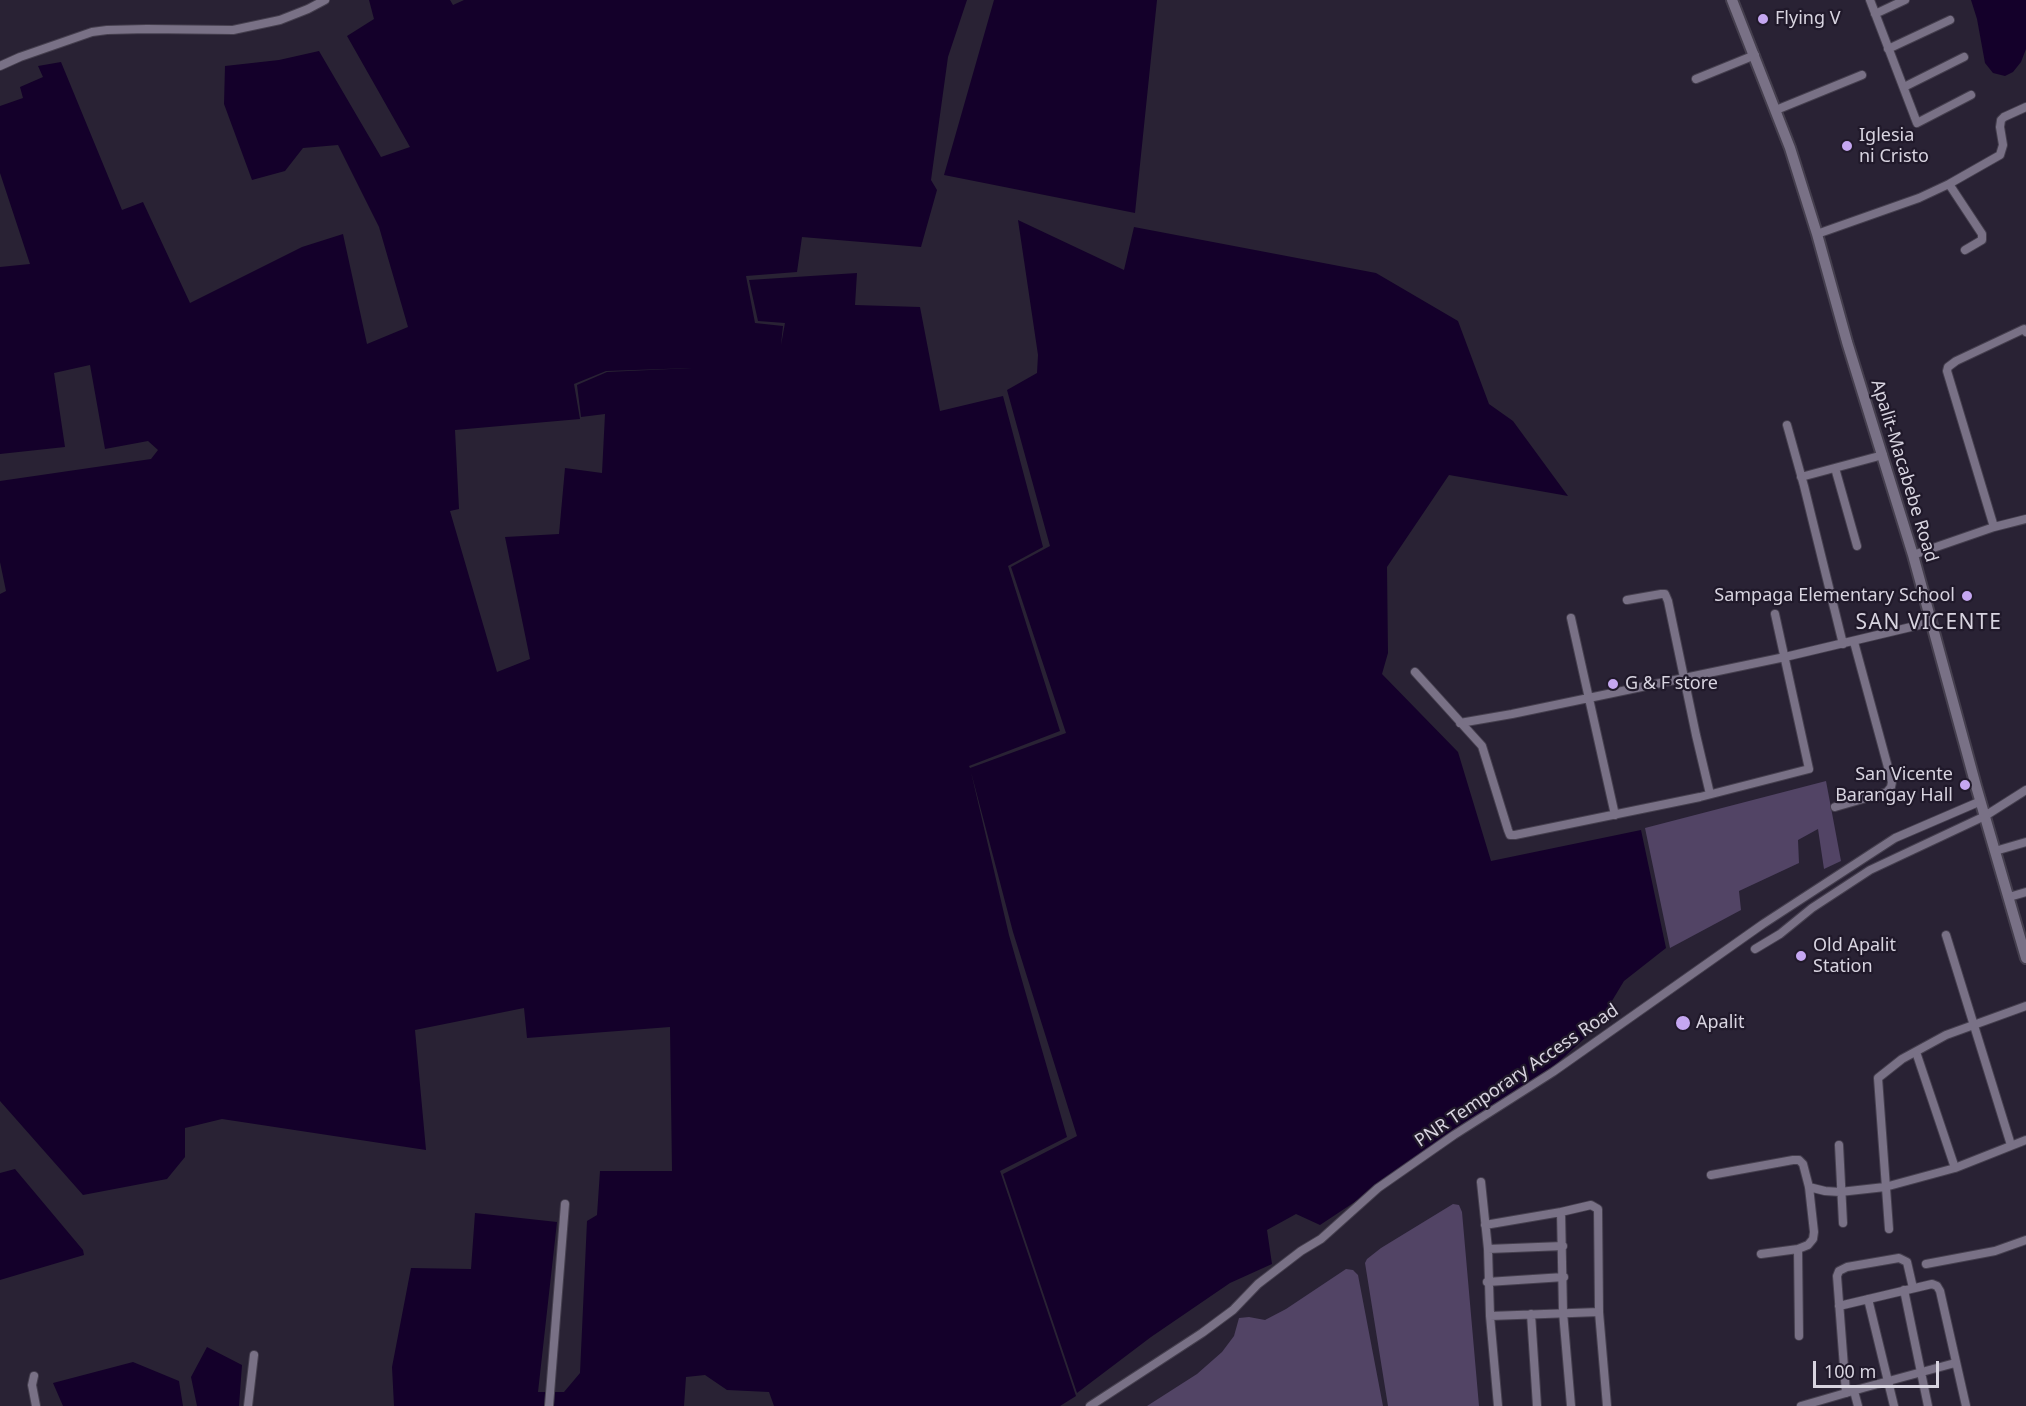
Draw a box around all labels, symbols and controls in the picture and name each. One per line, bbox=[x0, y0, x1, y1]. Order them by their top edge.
place label: Flying V bbox=[1775, 8, 1840, 30]
marker: Flying V bbox=[1756, 12, 1770, 26]
place label: Iglesia ni Cristo bbox=[1859, 125, 1929, 168]
marker: Iglesia ni Cristo bbox=[1840, 139, 1854, 153]
street label: Apalit-Macabebe Road bbox=[1866, 377, 1942, 565]
place label: Sampaga Elementary School bbox=[1714, 585, 1955, 607]
marker: Sampaga Elementary School bbox=[1960, 589, 1974, 603]
district label: SAN VICENTE bbox=[1856, 610, 2002, 636]
place label: G & F store bbox=[1625, 673, 1718, 695]
marker: G & F store bbox=[1606, 677, 1620, 691]
place label: San Vicente Barangay Hall bbox=[1835, 764, 1953, 806]
marker: San Vicente Barangay Hall bbox=[1958, 778, 1972, 792]
place label: Old Apalit Station bbox=[1813, 935, 1896, 978]
marker: Old Apalit Station bbox=[1794, 949, 1808, 963]
street label: PNR Temporary Access Road bbox=[1411, 1000, 1623, 1152]
place label: Apalit bbox=[1696, 1012, 1744, 1034]
marker: Apalit bbox=[1674, 1014, 1692, 1032]
scale bar bbox=[1816, 1349, 1942, 1387]
text: 100 m bbox=[1824, 1359, 1876, 1383]

